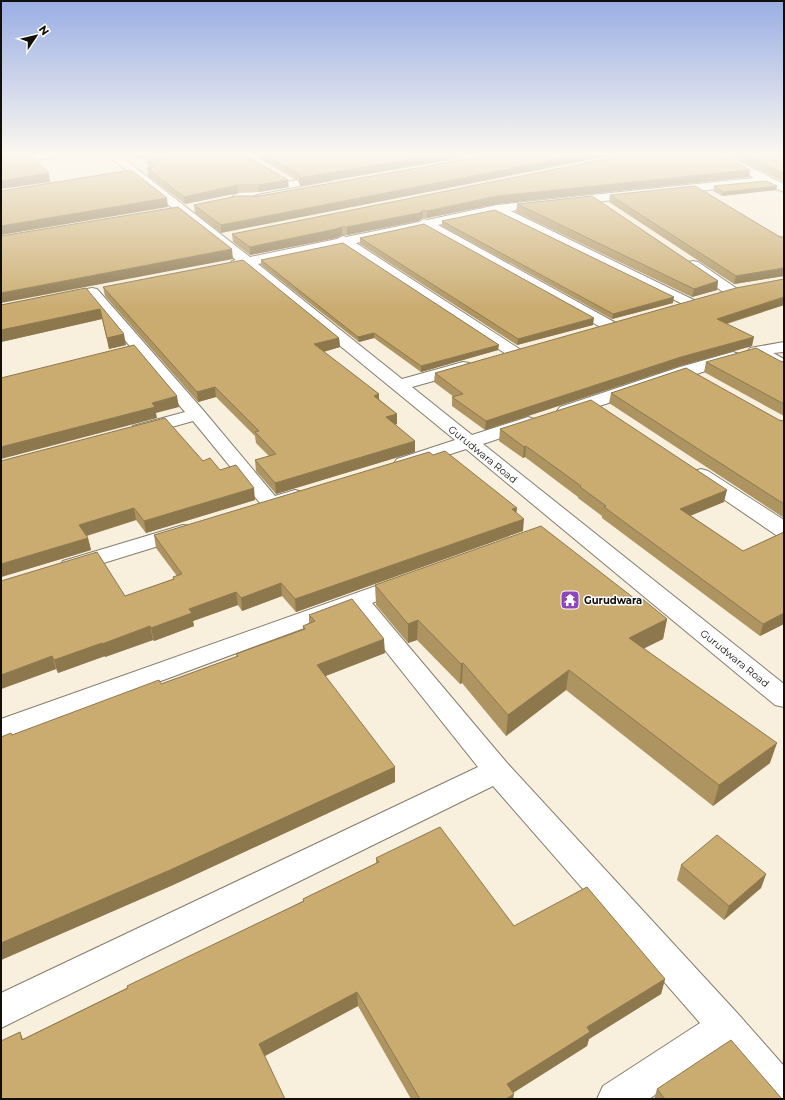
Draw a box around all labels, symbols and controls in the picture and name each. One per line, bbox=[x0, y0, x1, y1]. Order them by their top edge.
north arrow bbox=[16, 16, 56, 56]
text: N bbox=[36, 23, 52, 38]
street label: Gurudwara Road bbox=[446, 423, 520, 486]
temple icon: Gurudwara bbox=[559, 589, 581, 611]
place label: Gurudwara bbox=[584, 594, 642, 607]
street label: Gurudwara Road bbox=[698, 627, 772, 690]

